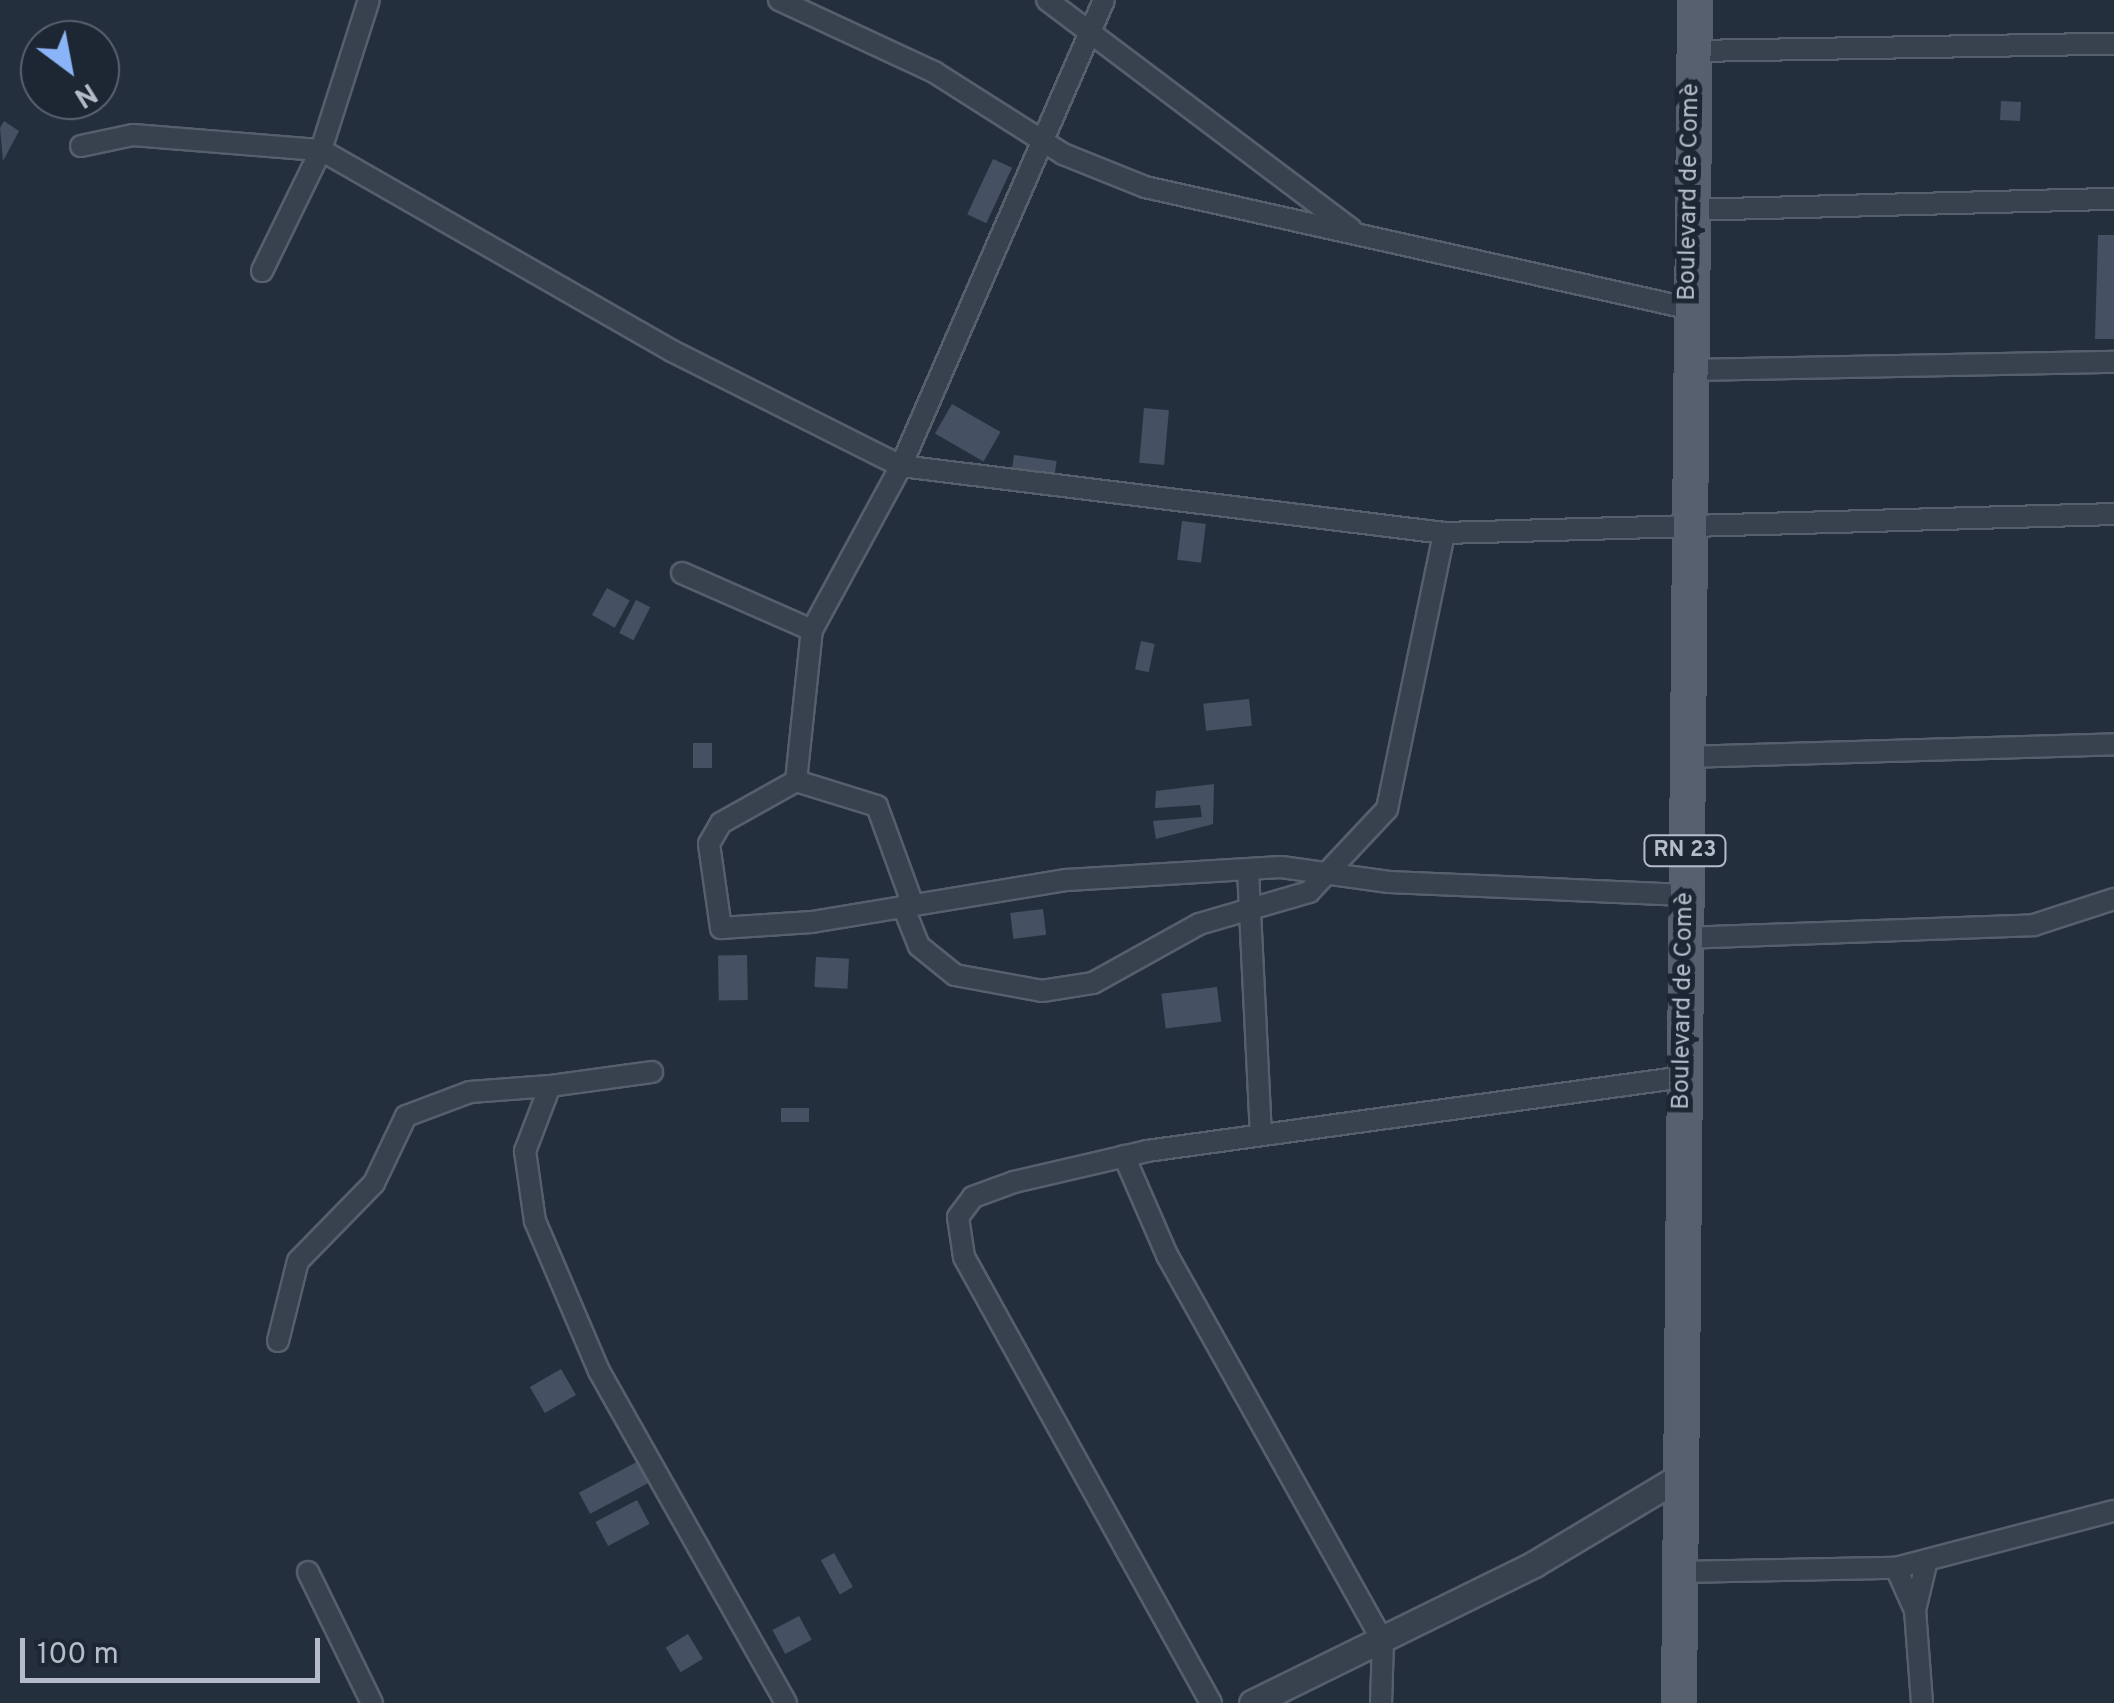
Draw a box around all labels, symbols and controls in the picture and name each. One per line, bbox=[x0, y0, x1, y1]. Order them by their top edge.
north arrow bbox=[20, 20, 120, 120]
text: N bbox=[67, 73, 103, 114]
street label: Boulevard de Comè bbox=[1673, 83, 1707, 301]
road number: RN 23 bbox=[1642, 834, 1728, 868]
street label: Boulevard de Comè bbox=[1667, 892, 1701, 1110]
scale bar bbox=[25, 1618, 325, 1680]
text: 100 m bbox=[37, 1637, 119, 1674]

